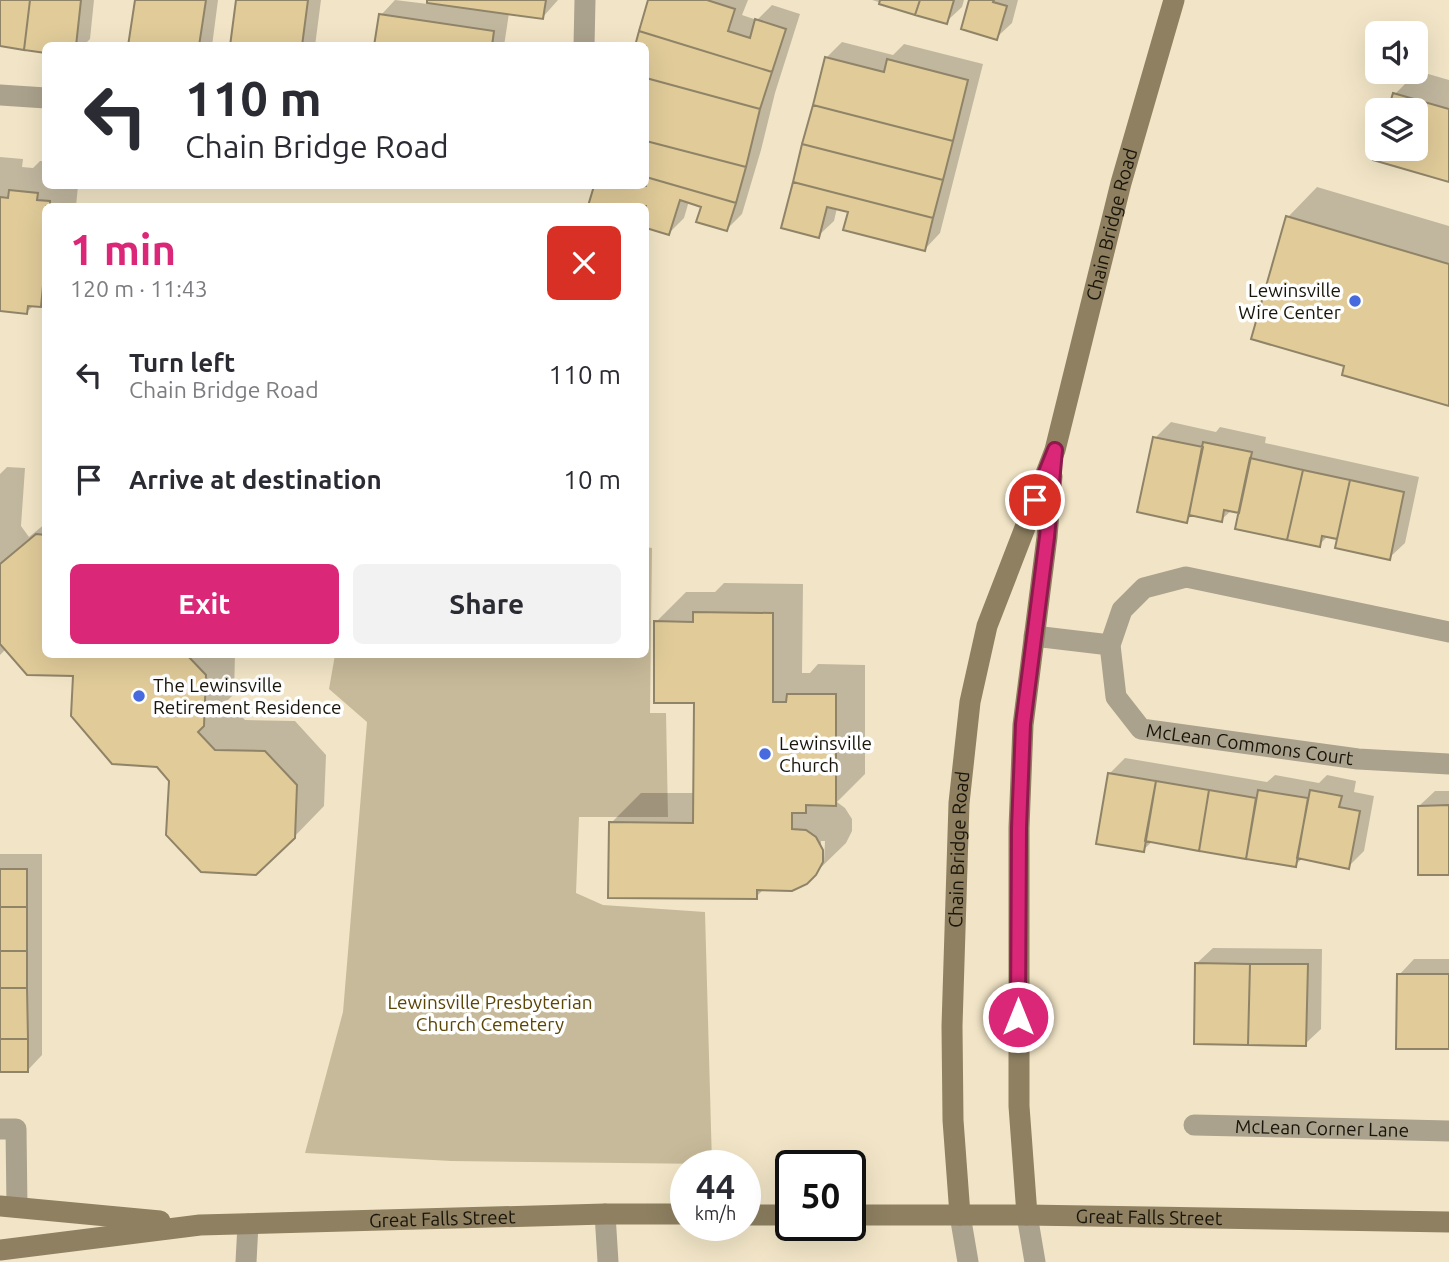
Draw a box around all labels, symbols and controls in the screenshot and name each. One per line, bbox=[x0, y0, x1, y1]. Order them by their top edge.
map controls bbox=[1365, 21, 1428, 161]
button: sound bbox=[1365, 21, 1428, 84]
icon: left bbox=[70, 70, 161, 161]
text: 110 m bbox=[185, 70, 322, 125]
button: layers bbox=[1365, 98, 1428, 161]
text: Chain Bridge Road bbox=[185, 128, 449, 164]
street label: Chain Bridge Road bbox=[1081, 146, 1142, 303]
text: 1 min bbox=[70, 226, 176, 273]
button: close bbox=[547, 226, 621, 300]
text: 120 m · 11:43 bbox=[70, 276, 208, 301]
place label: Lewinsville Wire Center bbox=[1238, 279, 1341, 323]
marker: Lewinsville Wire Center bbox=[1347, 293, 1363, 309]
text: Turn left bbox=[129, 348, 235, 377]
icon: left bbox=[70, 356, 108, 394]
text: 110 m bbox=[549, 360, 621, 389]
text: Chain Bridge Road bbox=[129, 377, 319, 402]
icon: arrive bbox=[70, 461, 108, 499]
text: Arrive at destination bbox=[129, 465, 382, 494]
text: 10 m bbox=[563, 465, 621, 494]
pin bbox=[1005, 470, 1065, 530]
icon: arrive bbox=[1016, 481, 1054, 519]
button: Exit bbox=[70, 564, 339, 644]
button: Share bbox=[353, 564, 621, 644]
place label: The Lewinsville Retirement Residence bbox=[153, 674, 341, 718]
marker: The Lewinsville Retirement Residence bbox=[131, 688, 147, 704]
street label: McLean Commons Court bbox=[1145, 719, 1355, 769]
place label: Lewinsville Church bbox=[779, 732, 872, 776]
marker: Lewinsville Church bbox=[757, 746, 773, 762]
street label: Chain Bridge Road bbox=[944, 770, 973, 928]
position arrow bbox=[981, 980, 1055, 1054]
park label: Lewinsville Presbyterian Church Cemetery bbox=[387, 991, 593, 1035]
street label: McLean Corner Lane bbox=[1235, 1115, 1409, 1141]
speed limit sign: 50 bbox=[775, 1150, 866, 1241]
text: 44 bbox=[696, 1166, 735, 1206]
text: km/h bbox=[695, 1203, 736, 1223]
street label: Great Falls Street bbox=[369, 1205, 516, 1231]
street label: Great Falls Street bbox=[1075, 1205, 1223, 1229]

